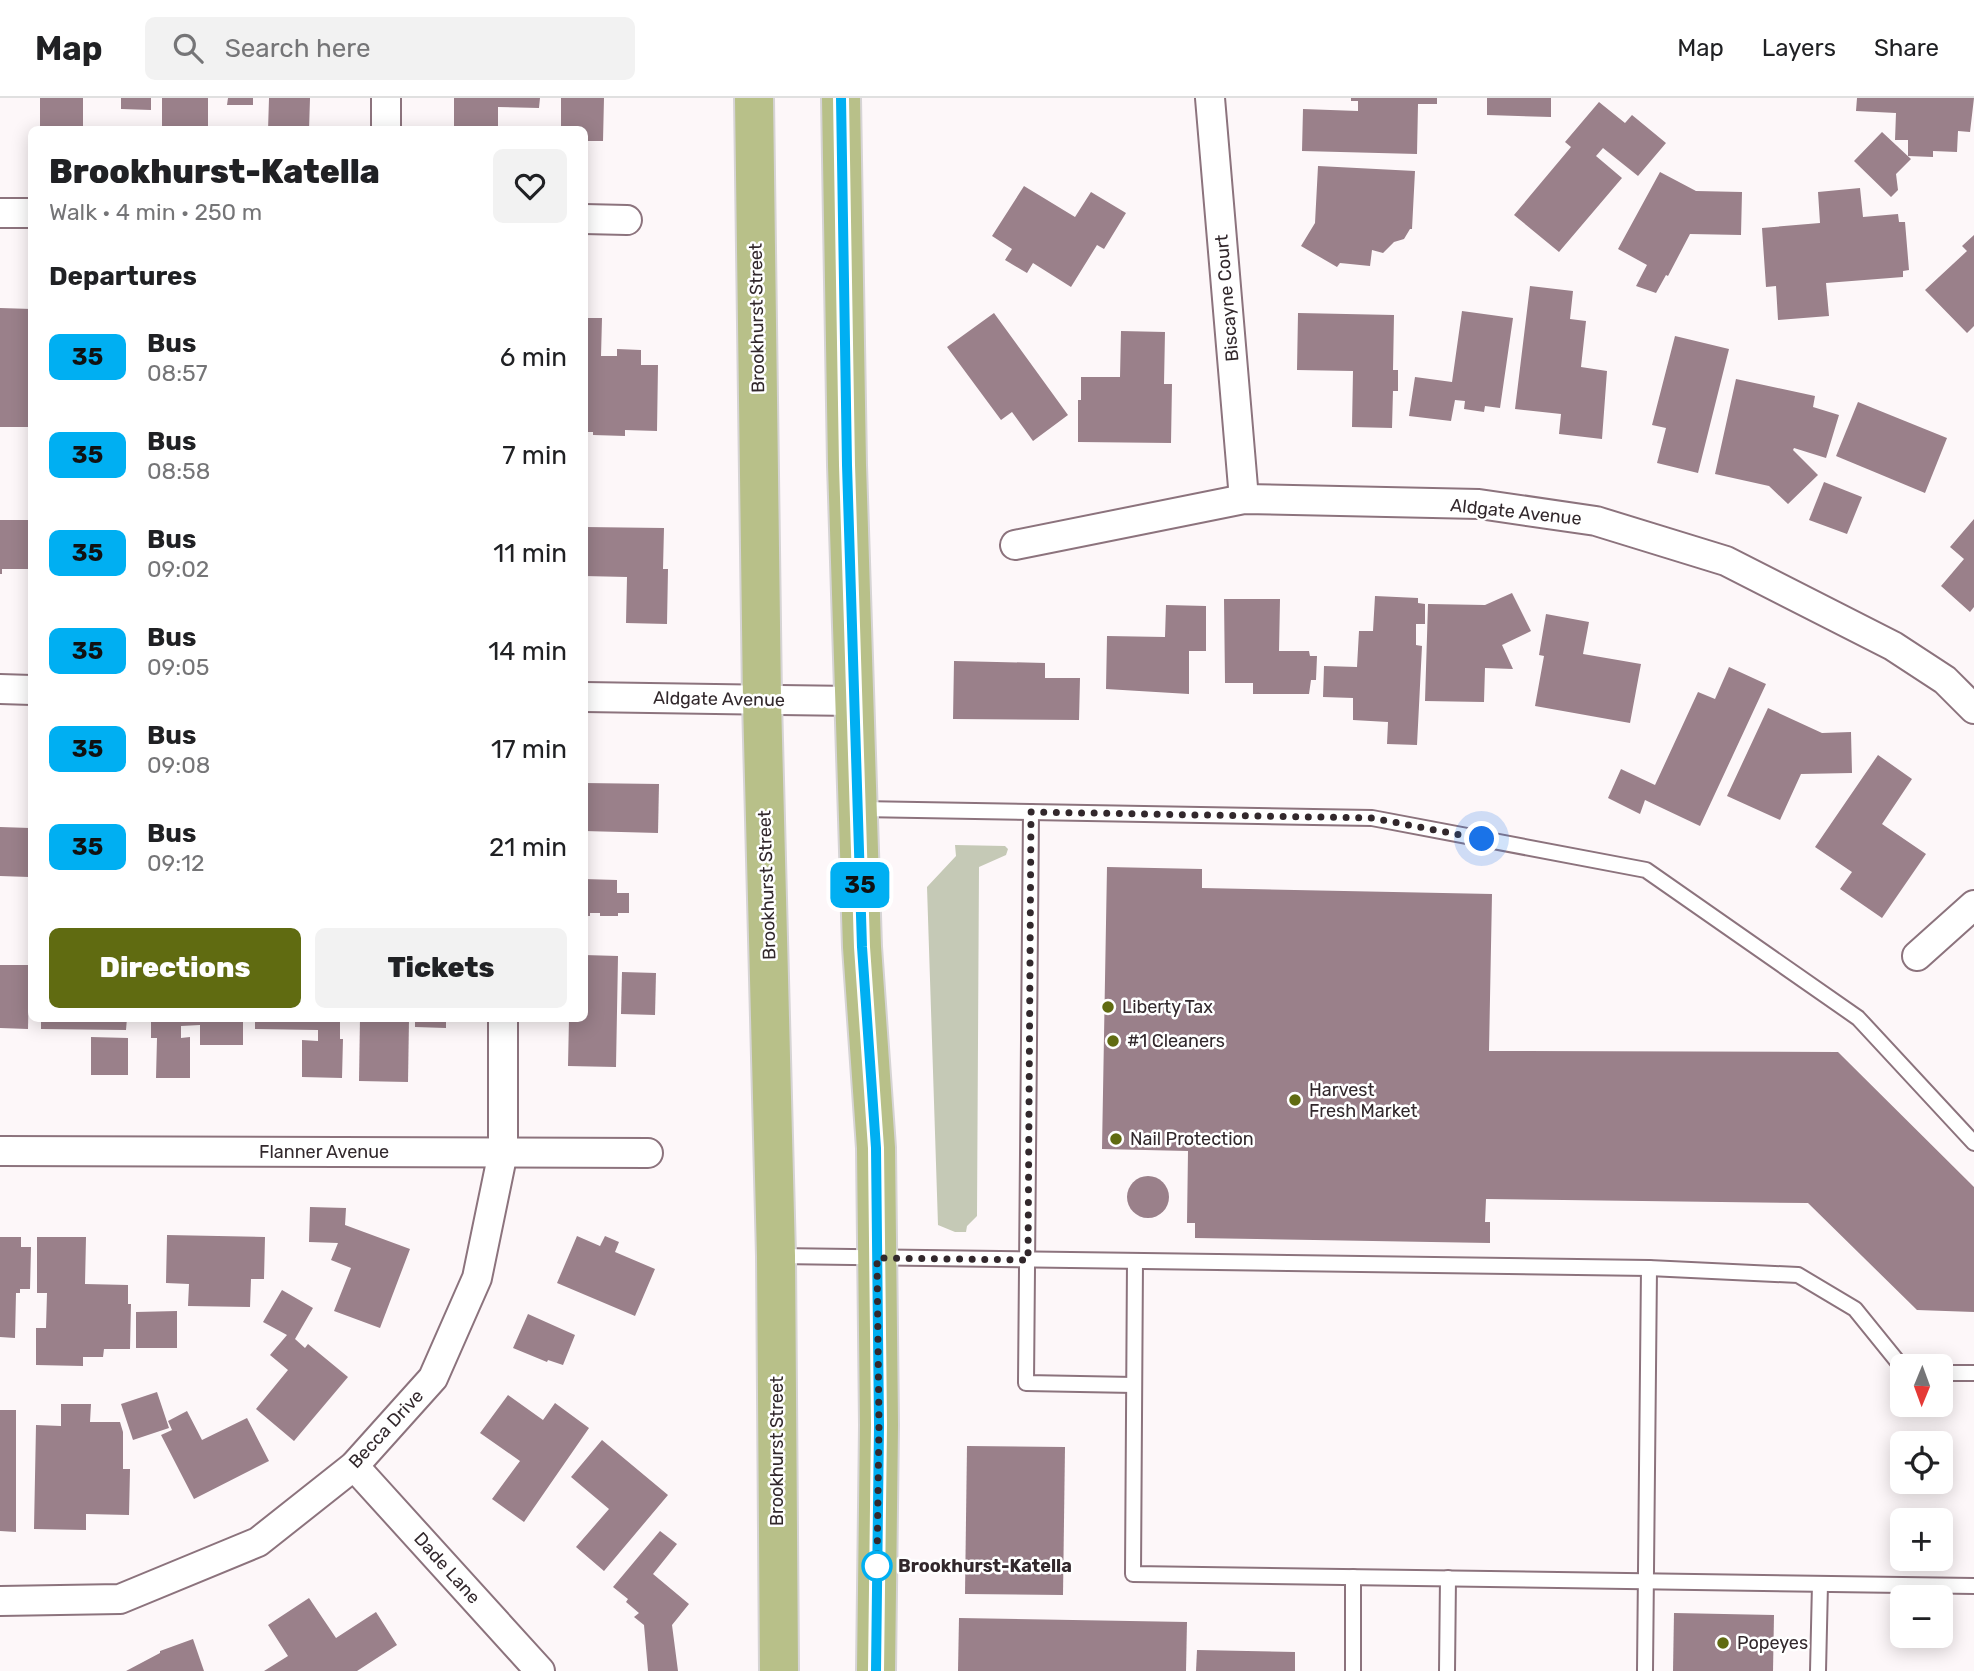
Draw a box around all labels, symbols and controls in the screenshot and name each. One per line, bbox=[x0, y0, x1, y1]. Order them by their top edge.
search box bbox=[145, 17, 635, 80]
text: Map bbox=[35, 29, 103, 68]
icon: search bbox=[169, 29, 207, 67]
text: Search here bbox=[225, 33, 370, 64]
text: Map bbox=[1677, 34, 1724, 62]
text: Layers bbox=[1762, 34, 1836, 62]
text: Share bbox=[1874, 34, 1939, 62]
button: heart bbox=[493, 149, 567, 223]
text: Brookhurst-Katella bbox=[49, 152, 380, 191]
text: Walk · 4 min · 250 m bbox=[49, 198, 262, 226]
street label: Biscayne Court bbox=[1210, 233, 1244, 363]
street label: Brookhurst Street bbox=[745, 243, 769, 393]
text: Departures bbox=[49, 261, 197, 292]
text: Bus bbox=[147, 328, 196, 359]
text: 6 min bbox=[500, 342, 567, 373]
text: 35 bbox=[72, 343, 103, 371]
text: 08:57 bbox=[147, 359, 208, 387]
text: Bus bbox=[147, 426, 196, 457]
text: 7 min bbox=[502, 440, 567, 471]
text: 35 bbox=[72, 441, 103, 469]
text: 08:58 bbox=[147, 457, 210, 485]
street label: Aldgate Avenue bbox=[1449, 494, 1583, 530]
text: Bus bbox=[147, 524, 196, 555]
text: 11 min bbox=[493, 538, 567, 569]
text: 35 bbox=[72, 539, 103, 567]
text: 09:02 bbox=[147, 555, 209, 583]
text: Bus bbox=[147, 622, 196, 653]
text: 14 min bbox=[488, 636, 567, 667]
text: 35 bbox=[72, 637, 103, 665]
text: 09:05 bbox=[147, 653, 209, 681]
street label: Aldgate Avenue bbox=[653, 687, 785, 711]
text: Bus bbox=[147, 720, 196, 751]
text: 17 min bbox=[491, 734, 567, 765]
text: 35 bbox=[72, 735, 103, 763]
text: 09:08 bbox=[147, 751, 210, 779]
street label: Brookhurst Street bbox=[753, 810, 781, 960]
text: Bus bbox=[147, 818, 196, 849]
your location bbox=[1464, 821, 1499, 856]
text: 21 min bbox=[489, 832, 567, 863]
text: 35 bbox=[72, 833, 103, 861]
text: 09:12 bbox=[147, 849, 204, 877]
line badge: 35 bbox=[828, 862, 892, 908]
text: 35 bbox=[844, 871, 876, 899]
button: Directions bbox=[49, 928, 301, 1008]
button: Tickets bbox=[315, 928, 567, 1008]
place label: Liberty Tax bbox=[1122, 996, 1213, 1018]
marker: Liberty Tax bbox=[1100, 999, 1116, 1015]
place label: #1 Cleaners bbox=[1127, 1030, 1225, 1052]
marker: #1 Cleaners bbox=[1105, 1033, 1121, 1049]
place label: Harvest Fresh Market bbox=[1309, 1079, 1418, 1122]
marker: Harvest Fresh Market bbox=[1287, 1092, 1303, 1108]
place label: Nail Protection bbox=[1130, 1128, 1254, 1150]
marker: Nail Protection bbox=[1108, 1131, 1124, 1147]
street label: Flanner Avenue bbox=[259, 1141, 389, 1163]
north arrow bbox=[1890, 1354, 1953, 1418]
map controls bbox=[1890, 1354, 1953, 1648]
street label: Brookhurst Street bbox=[766, 1376, 788, 1526]
street label: Becca Drive bbox=[344, 1385, 428, 1473]
button: locate bbox=[1890, 1431, 1953, 1494]
button: + bbox=[1890, 1508, 1953, 1571]
street label: Dade Lane bbox=[409, 1528, 485, 1608]
marker: Brookhurst-Katella bbox=[862, 1551, 892, 1581]
place label: Brookhurst-Katella bbox=[898, 1555, 1072, 1577]
button: − bbox=[1890, 1585, 1953, 1648]
place label: Popeyes bbox=[1737, 1632, 1808, 1654]
marker: Popeyes bbox=[1715, 1635, 1731, 1651]

